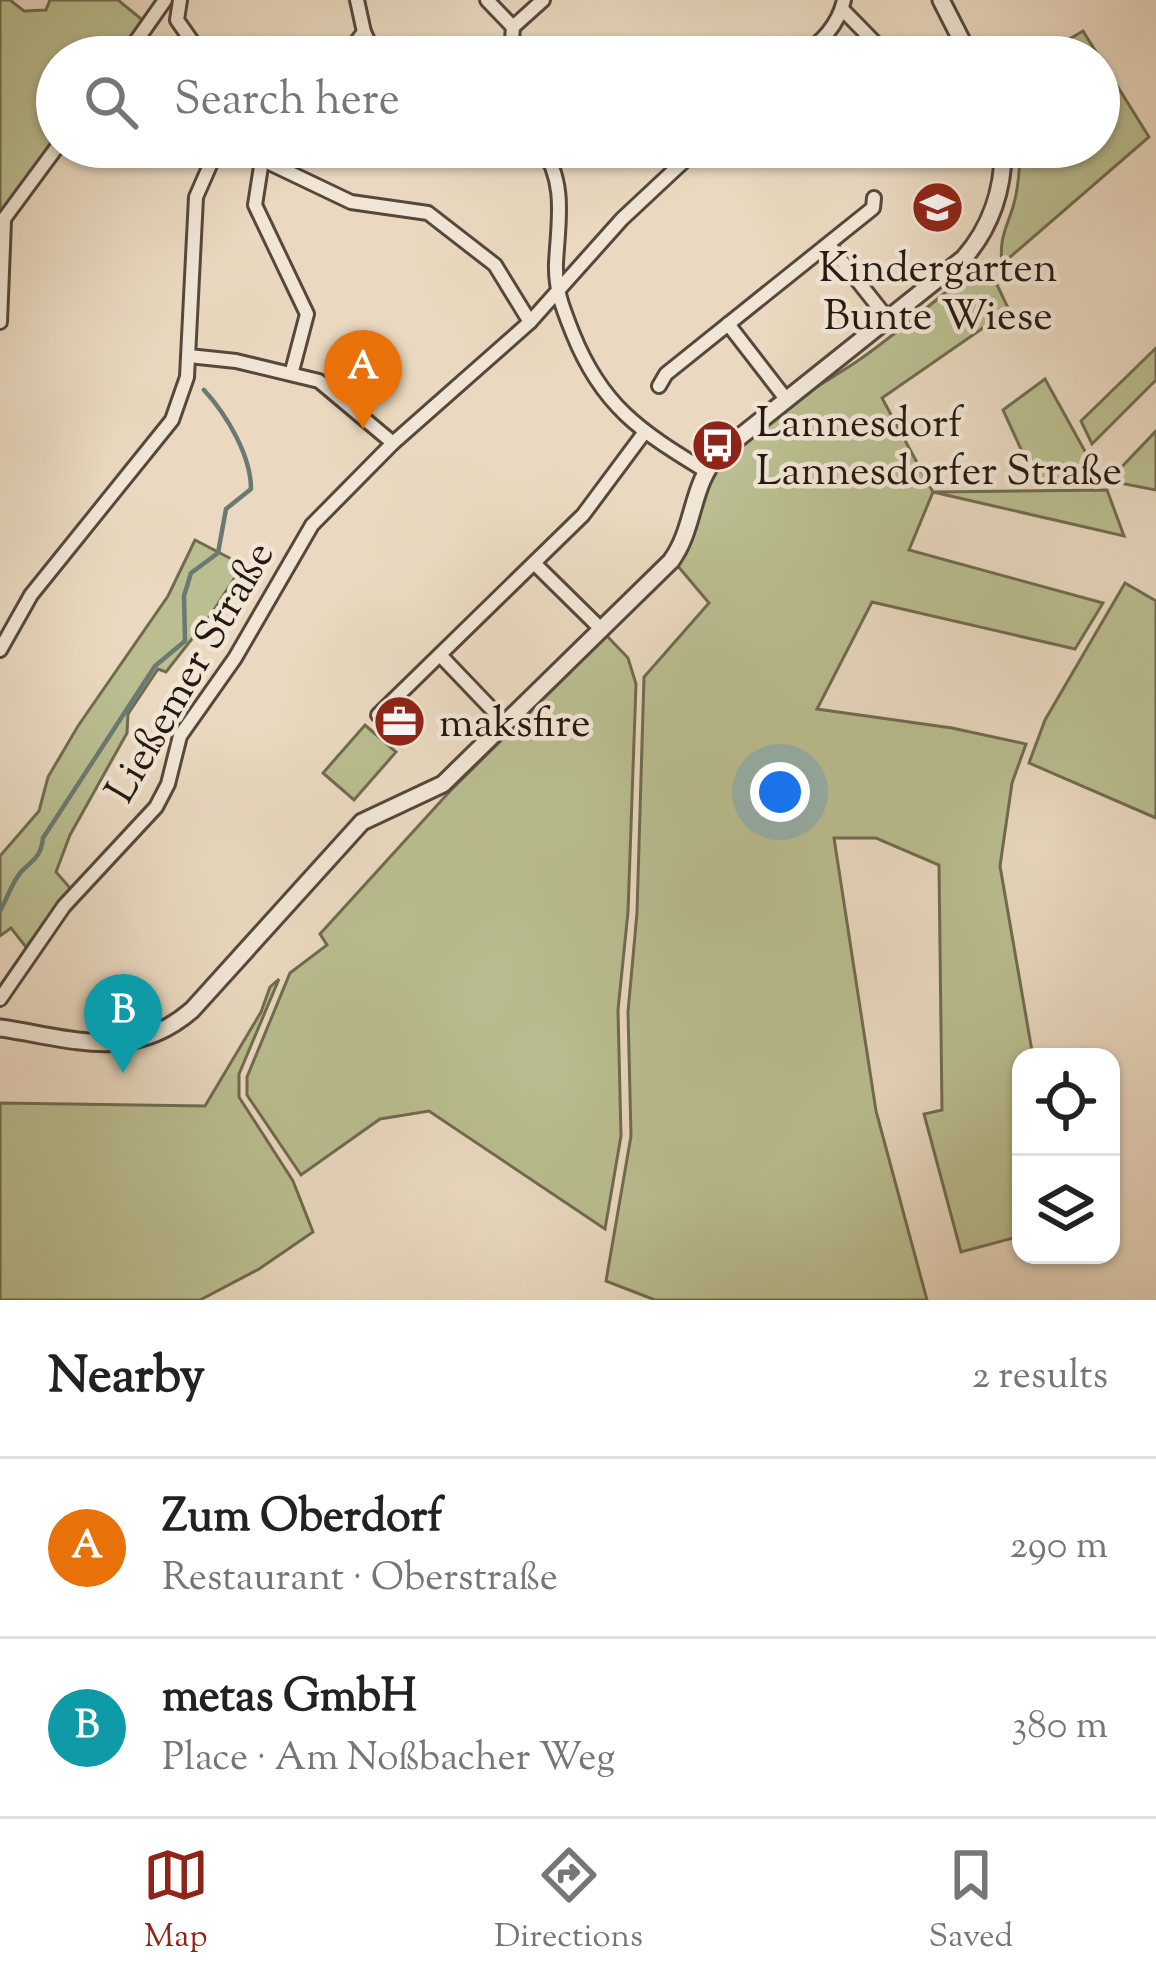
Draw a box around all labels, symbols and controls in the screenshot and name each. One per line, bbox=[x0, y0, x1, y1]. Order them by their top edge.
search box bbox=[36, 36, 1120, 168]
icon: search bbox=[78, 69, 144, 135]
text: Search here bbox=[174, 70, 400, 135]
school or university icon: Kindergarten Bunte Wiese bbox=[910, 179, 966, 235]
place label: Kindergarten Bunte Wiese bbox=[818, 241, 1058, 349]
pin: A bbox=[324, 330, 402, 429]
place label: Lannesdorf Lannesdorfer Straße bbox=[756, 396, 1122, 504]
bus stop icon: Lannesdorf Lannesdorfer Straße bbox=[689, 417, 745, 473]
street label: Ließemer Straße bbox=[93, 532, 292, 815]
office icon: maksfire bbox=[372, 693, 428, 749]
place label: maksfire bbox=[439, 696, 591, 756]
your location bbox=[750, 762, 810, 822]
pin: B bbox=[84, 974, 162, 1073]
map controls bbox=[1012, 1048, 1120, 1264]
button: locate bbox=[1012, 1048, 1120, 1156]
button: layers bbox=[1012, 1156, 1120, 1264]
text: Nearby bbox=[48, 1342, 205, 1415]
text: 2 results bbox=[972, 1350, 1108, 1406]
text: Zum Oberdorf bbox=[162, 1487, 443, 1552]
text: A bbox=[71, 1520, 103, 1576]
text: 290 m bbox=[1010, 1520, 1108, 1576]
text: Restaurant · Oberstraße bbox=[162, 1552, 558, 1608]
text: metas GmbH bbox=[162, 1667, 417, 1732]
text: B bbox=[75, 1700, 99, 1756]
text: 380 m bbox=[1012, 1700, 1108, 1756]
text: Place · Am Noßbacher Weg bbox=[162, 1732, 615, 1788]
tab: Map bbox=[143, 1842, 209, 1962]
tab: Directions bbox=[494, 1842, 643, 1962]
tab: Saved bbox=[929, 1842, 1013, 1962]

